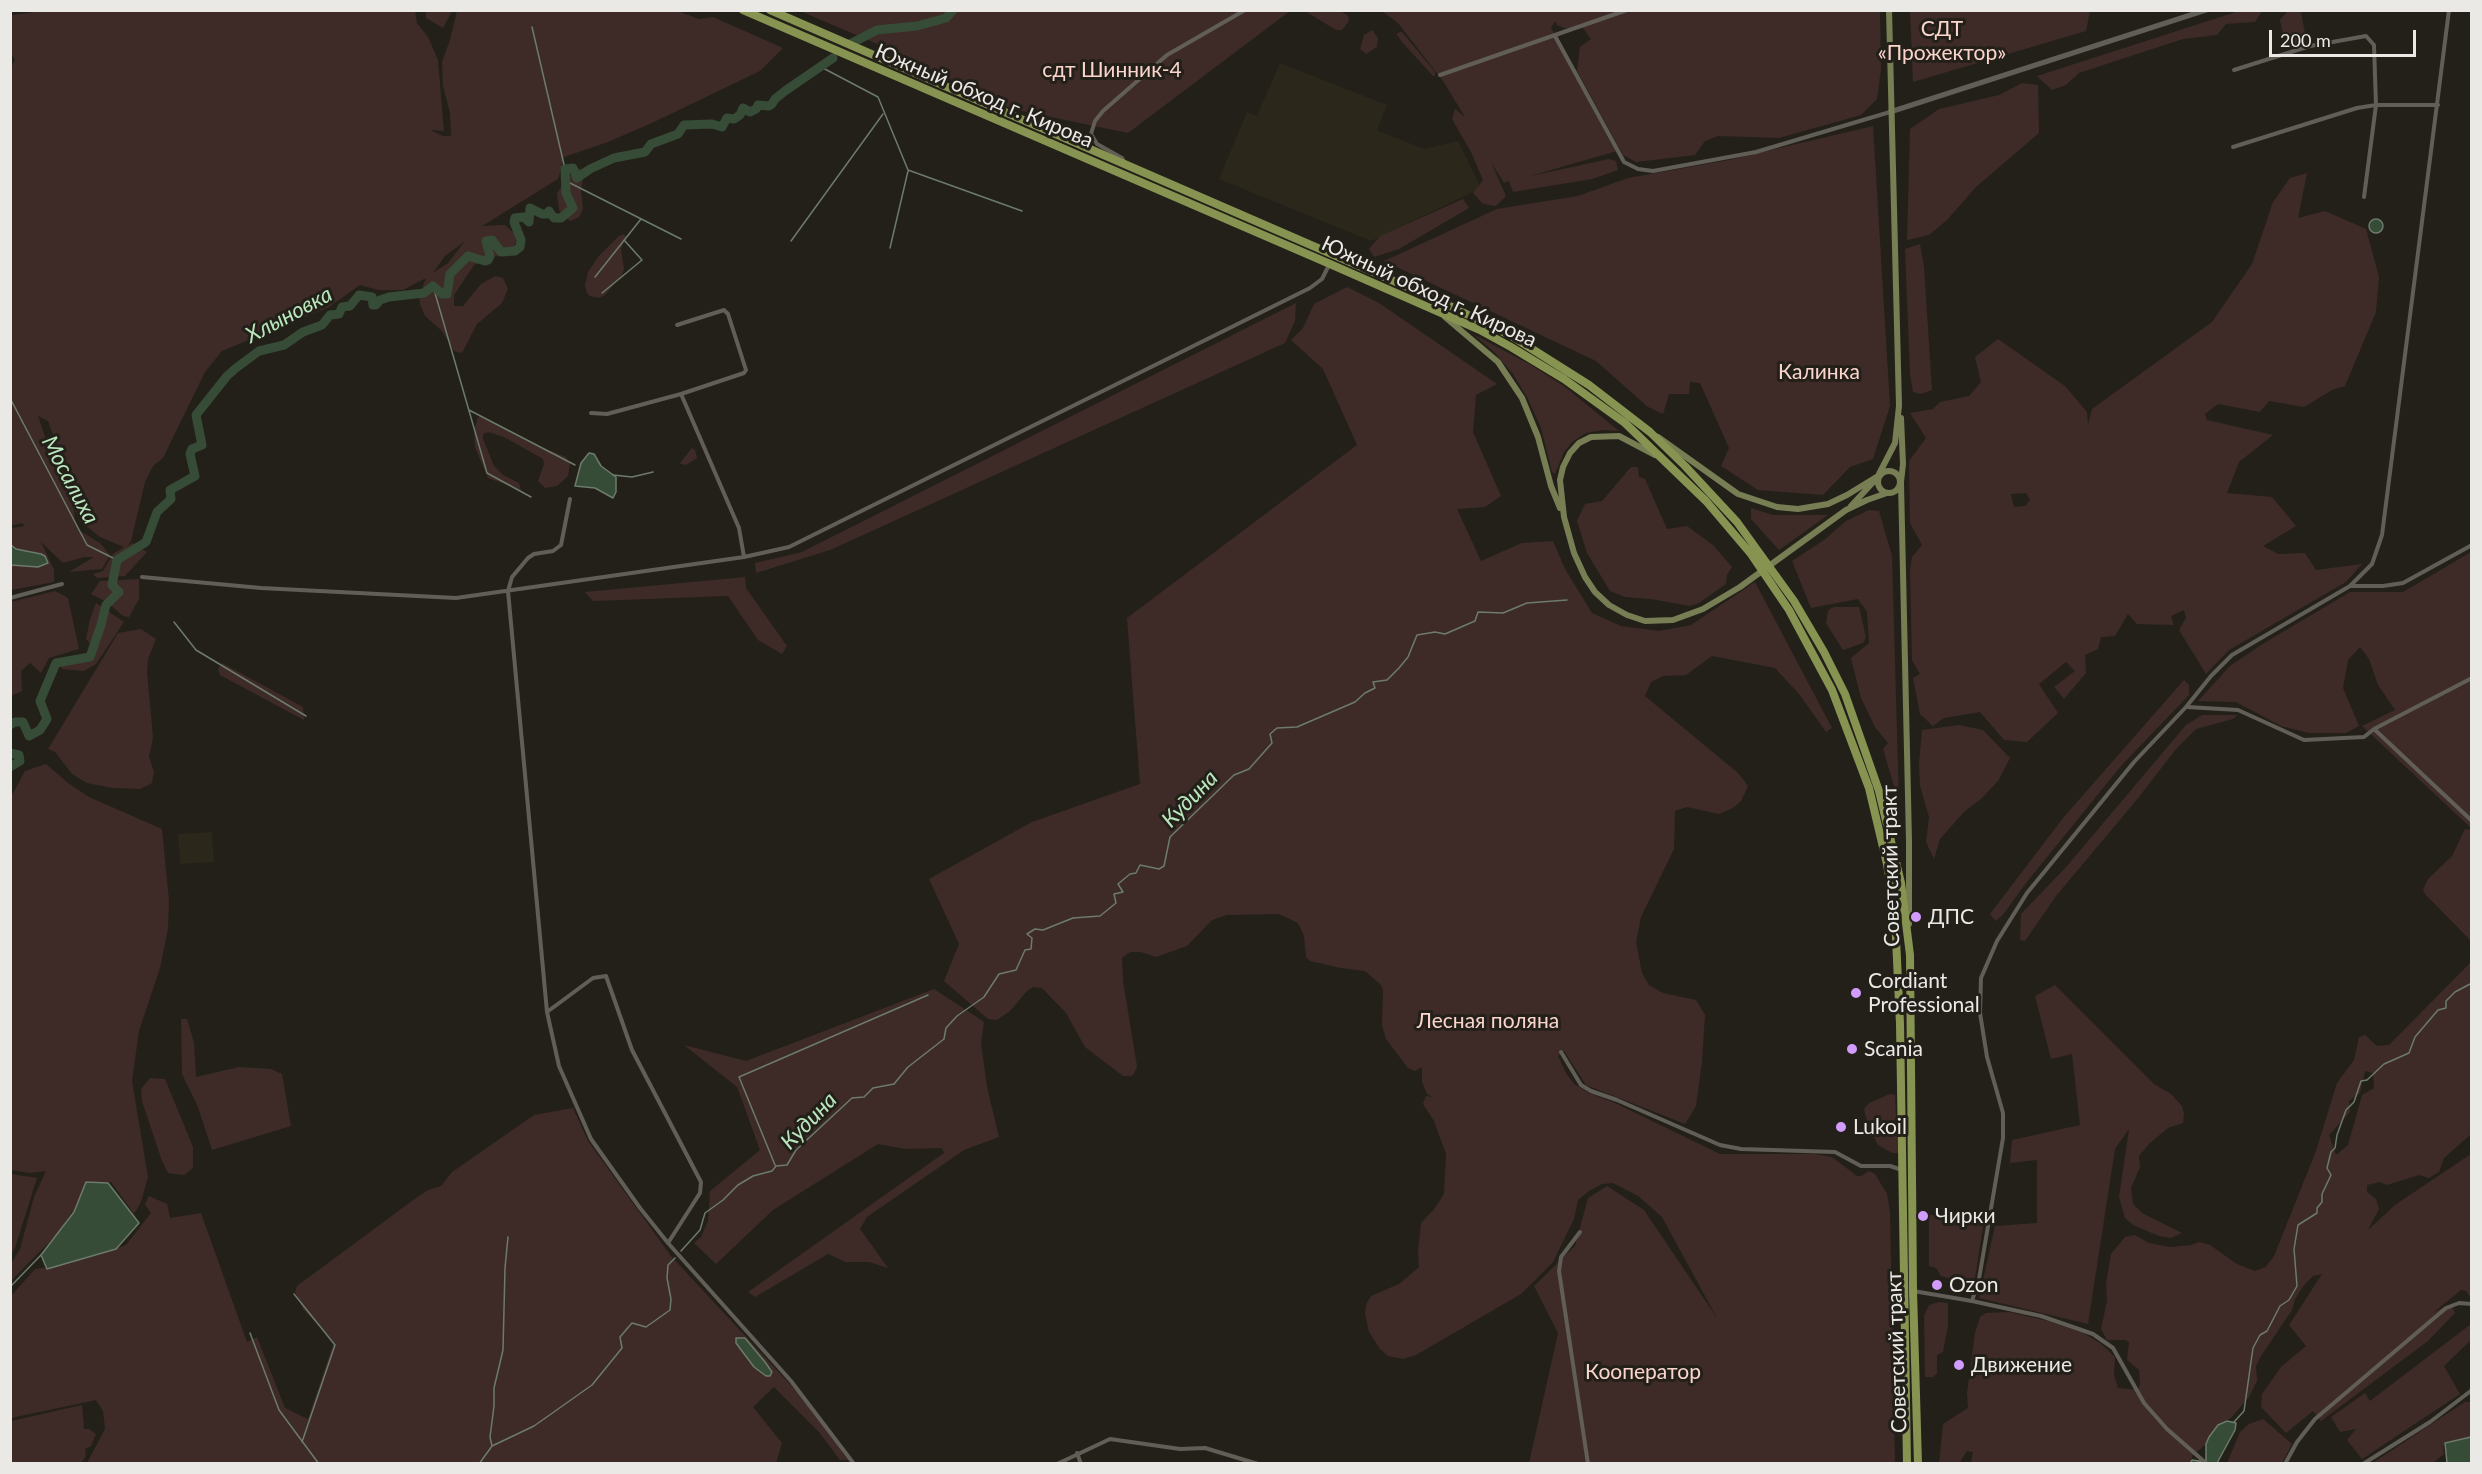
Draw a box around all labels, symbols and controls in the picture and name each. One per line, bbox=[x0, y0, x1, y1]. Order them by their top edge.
park label: СДТ «Прожектор» bbox=[1878, 16, 2006, 66]
scale bar bbox=[2272, 18, 2419, 56]
text: 200 m bbox=[2280, 29, 2331, 51]
street label: Южный обход г. Кирова bbox=[871, 39, 1097, 153]
park label: сдт Шинник-4 bbox=[1042, 57, 1182, 83]
street label: Южный обход г. Кирова bbox=[1317, 231, 1541, 353]
water label: Хлыновка bbox=[241, 281, 337, 349]
park label: Калинка bbox=[1778, 359, 1860, 385]
water label: Мосалиха bbox=[36, 432, 104, 528]
water label: Кудина bbox=[1157, 765, 1223, 833]
street label: Советский тракт bbox=[1877, 785, 1905, 947]
place label: ДПС bbox=[1928, 904, 1974, 930]
marker: ДПС bbox=[1909, 910, 1923, 924]
place label: Cordiant Professional bbox=[1868, 968, 1980, 1018]
marker: Cordiant Professional bbox=[1849, 986, 1863, 1000]
park label: Лесная поляна bbox=[1417, 1008, 1559, 1034]
place label: Scania bbox=[1864, 1036, 1923, 1062]
marker: Scania bbox=[1845, 1042, 1859, 1056]
water label: Кудина bbox=[776, 1087, 842, 1155]
place label: Lukoil bbox=[1853, 1114, 1907, 1140]
marker: Lukoil bbox=[1834, 1120, 1848, 1134]
place label: Чирки bbox=[1935, 1203, 1996, 1229]
marker: Чирки bbox=[1916, 1209, 1930, 1223]
street label: Советский тракт bbox=[1882, 1271, 1912, 1433]
place label: Ozon bbox=[1949, 1272, 1998, 1298]
marker: Ozon bbox=[1930, 1278, 1944, 1292]
place label: Движение bbox=[1971, 1352, 2072, 1378]
marker: Движение bbox=[1952, 1358, 1966, 1372]
park label: Кооператор bbox=[1585, 1359, 1701, 1385]

